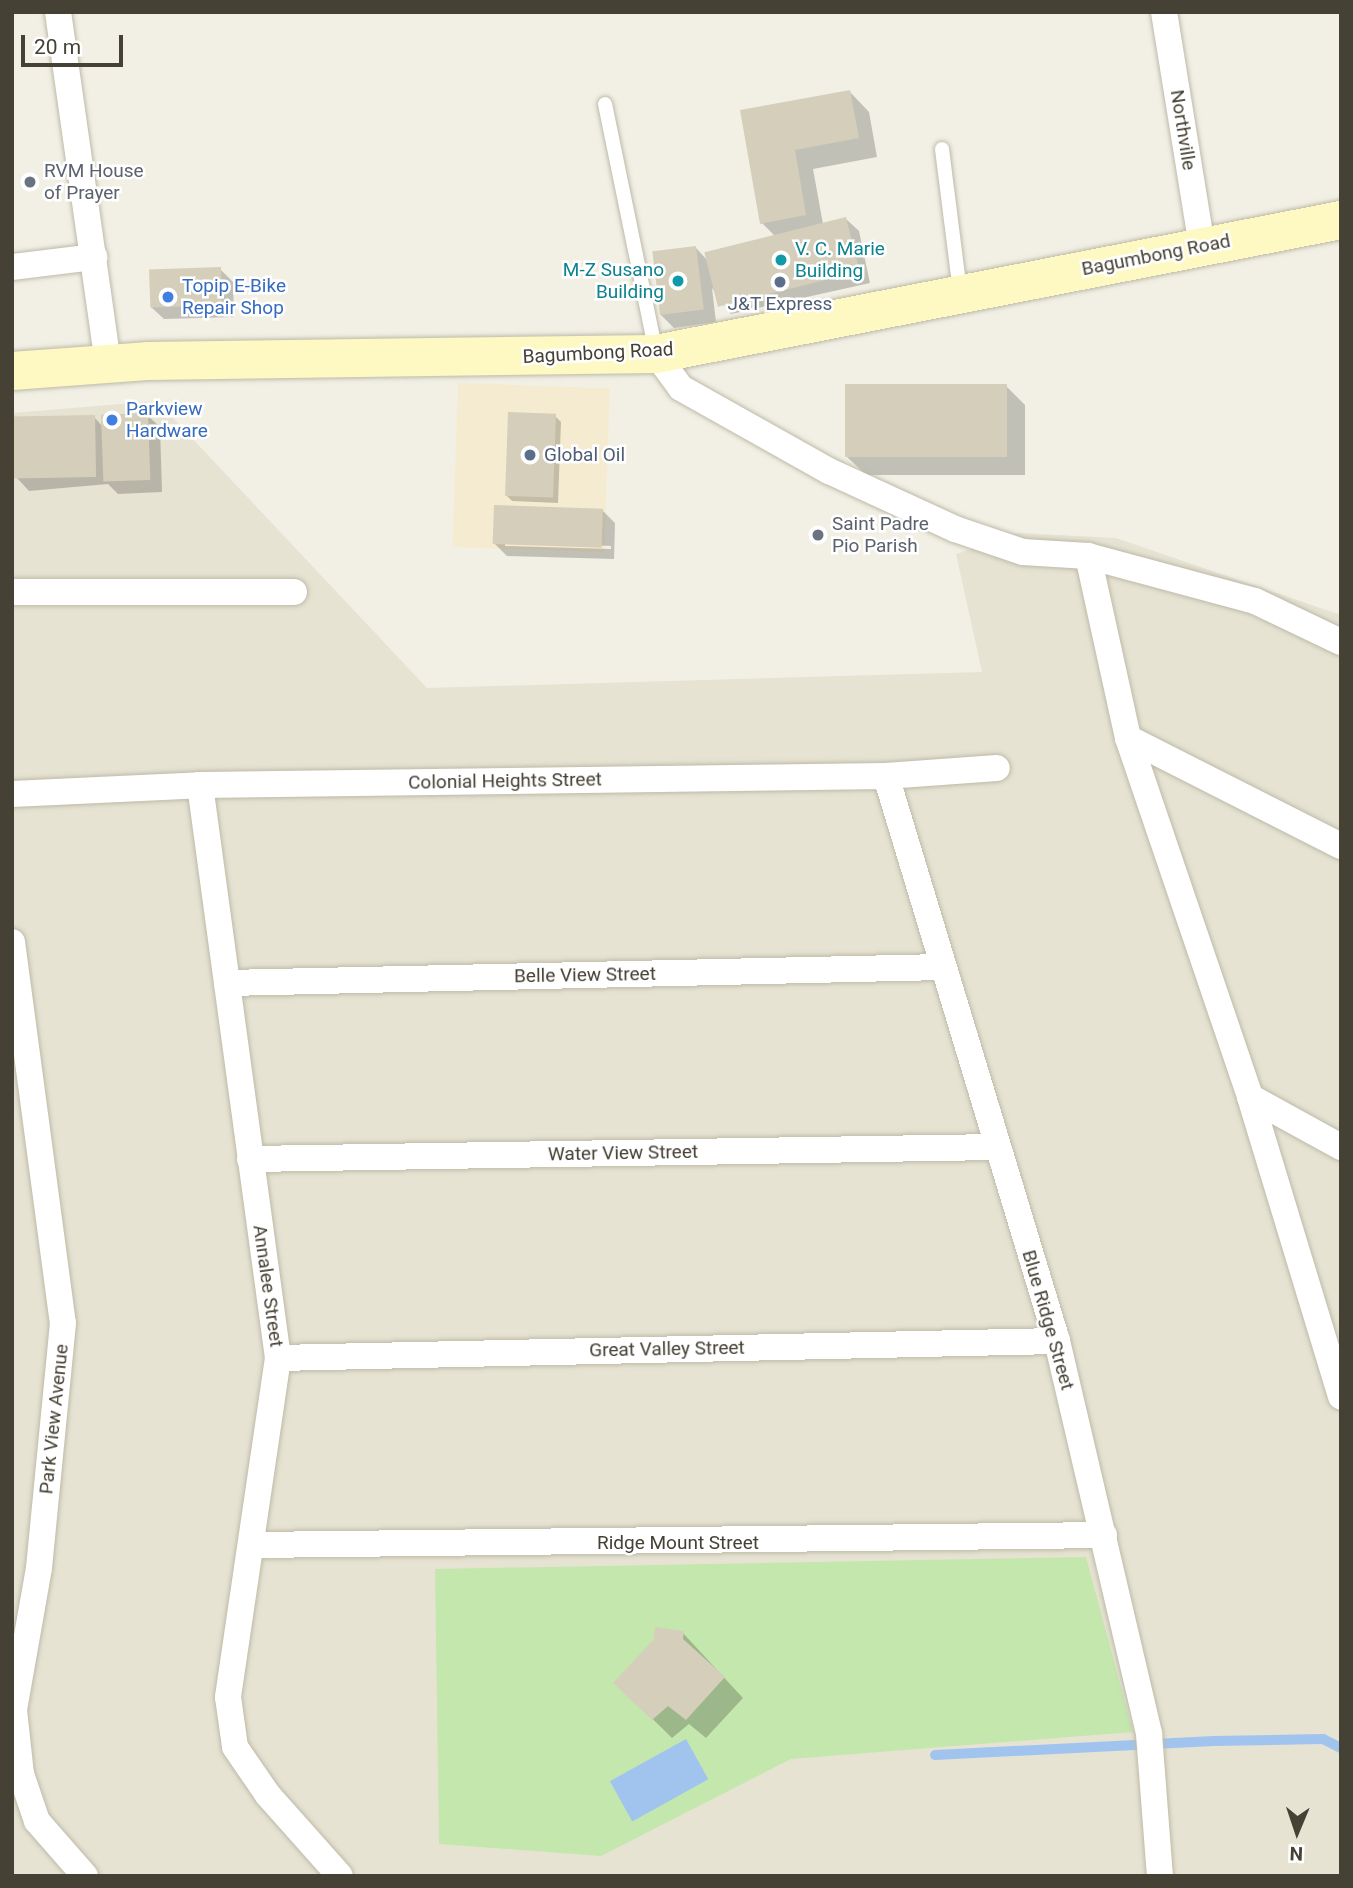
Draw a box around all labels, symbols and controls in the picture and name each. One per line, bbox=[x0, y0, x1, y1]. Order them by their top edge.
scale bar bbox=[24, 21, 126, 65]
text: 20 m bbox=[34, 35, 81, 59]
street label: Northville bbox=[1165, 88, 1201, 172]
place label: RVM House of Prayer bbox=[44, 160, 144, 204]
marker: RVM House of Prayer bbox=[22, 174, 38, 190]
street label: Bagumbong Road bbox=[1080, 229, 1232, 281]
place label: V. C. Marie Building bbox=[795, 238, 885, 282]
marker: V. C. Marie Building bbox=[773, 252, 789, 268]
place label: M-Z Susano Building bbox=[563, 259, 664, 303]
marker: M-Z Susano Building bbox=[670, 273, 686, 289]
marker: J&T Express bbox=[772, 274, 788, 290]
place label: Topip E-Bike Repair Shop bbox=[182, 275, 286, 319]
marker: Topip E-Bike Repair Shop bbox=[160, 289, 176, 305]
place label: J&T Express bbox=[727, 293, 833, 315]
street label: Bagumbong Road bbox=[522, 338, 674, 368]
place label: Parkview Hardware bbox=[126, 398, 208, 442]
marker: Parkview Hardware bbox=[104, 412, 120, 428]
place label: Global Oil bbox=[544, 444, 625, 466]
marker: Global Oil bbox=[522, 447, 538, 463]
place label: Saint Padre Pio Parish bbox=[832, 513, 929, 557]
marker: Saint Padre Pio Parish bbox=[810, 527, 826, 543]
street label: Colonial Heights Street bbox=[408, 768, 602, 794]
street label: Belle View Street bbox=[514, 962, 656, 988]
street label: Water View Street bbox=[548, 1140, 698, 1166]
street label: Annalee Street bbox=[248, 1223, 288, 1349]
street label: Blue Ridge Street bbox=[1017, 1247, 1079, 1393]
street label: Great Valley Street bbox=[589, 1336, 745, 1362]
street label: Park View Avenue bbox=[35, 1343, 73, 1495]
street label: Ridge Mount Street bbox=[597, 1532, 759, 1554]
north arrow bbox=[1262, 1797, 1332, 1867]
text: N bbox=[1289, 1842, 1303, 1865]

